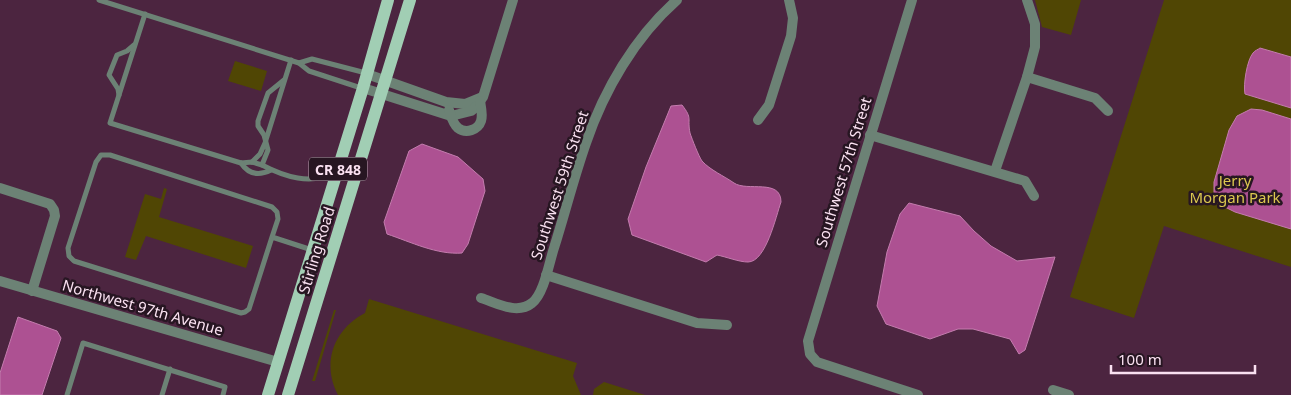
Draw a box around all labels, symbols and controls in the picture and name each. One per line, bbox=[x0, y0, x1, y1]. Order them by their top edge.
street label: Southwest 57th Street bbox=[811, 94, 875, 249]
street label: Southwest 59th Street bbox=[525, 107, 593, 262]
road number: CR 848 bbox=[309, 157, 367, 180]
park label: Jerry Morgan Park bbox=[1189, 170, 1281, 207]
street label: Stirling Road bbox=[293, 204, 339, 296]
street label: Northwest 97th Avenue bbox=[60, 274, 226, 340]
scale bar bbox=[1111, 342, 1255, 374]
text: 100 m bbox=[1118, 349, 1162, 369]

